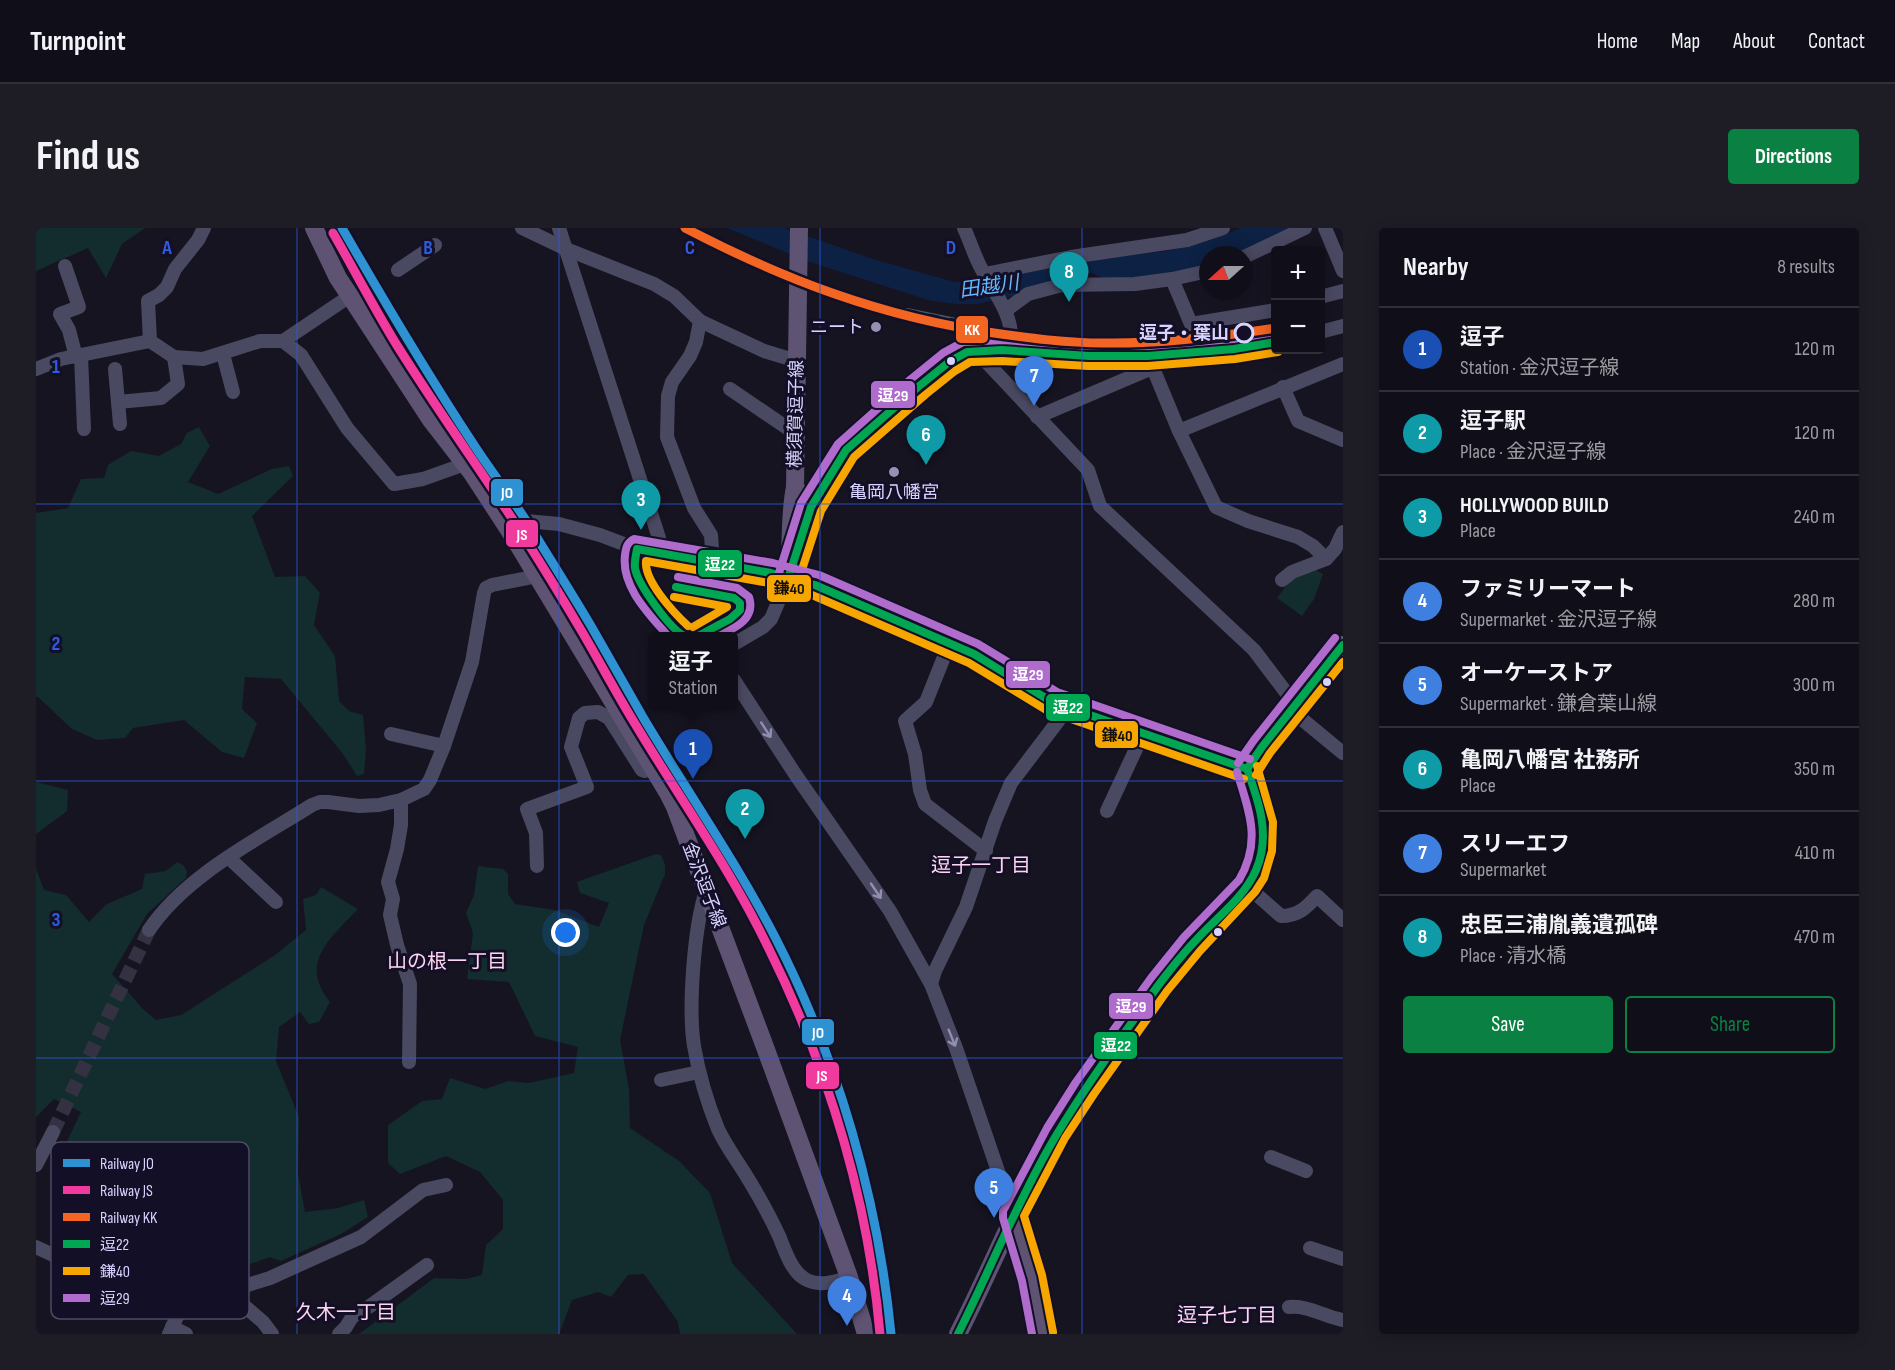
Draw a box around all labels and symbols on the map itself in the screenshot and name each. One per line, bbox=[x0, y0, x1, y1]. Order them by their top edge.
text: A bbox=[161, 236, 172, 260]
text: B bbox=[423, 236, 433, 260]
text: C bbox=[685, 236, 695, 260]
text: D bbox=[946, 236, 956, 260]
north arrow bbox=[1199, 246, 1253, 300]
pin: 8 bbox=[1050, 253, 1088, 302]
water label: 田越川 bbox=[958, 271, 1022, 303]
line badge: KK bbox=[955, 315, 989, 344]
place label: ニート bbox=[810, 317, 864, 338]
marker: ニート bbox=[869, 320, 883, 334]
text: KK bbox=[964, 321, 980, 340]
place label: 逗子・葉山 bbox=[1139, 323, 1229, 344]
marker: 逗子・葉山 bbox=[1234, 323, 1254, 343]
text: 1 bbox=[52, 355, 60, 379]
unlabelled marker bbox=[945, 355, 957, 367]
pin: 7 bbox=[1014, 356, 1054, 406]
street label: 横須賀逗子線 bbox=[785, 360, 807, 468]
line badge: 逗29 bbox=[870, 380, 916, 409]
text: 逗29 bbox=[878, 387, 908, 406]
pin: 6 bbox=[906, 416, 946, 465]
marker: 亀岡八幡宮 bbox=[887, 465, 901, 479]
line badge: JO bbox=[490, 478, 524, 507]
pin: 3 bbox=[622, 480, 660, 530]
place label: 亀岡八幡宮 bbox=[849, 482, 939, 503]
text: JO bbox=[500, 484, 513, 503]
line badge: JS bbox=[505, 519, 539, 548]
text: JS bbox=[516, 526, 527, 545]
line badge: 逗22 bbox=[697, 549, 743, 578]
text: 逗22 bbox=[705, 556, 735, 575]
line badge: 鎌40 bbox=[766, 574, 812, 603]
text: 鎌40 bbox=[773, 580, 805, 599]
text: 2 bbox=[52, 632, 60, 656]
line badge: 逗29 bbox=[1005, 660, 1051, 689]
text: 逗29 bbox=[1013, 666, 1043, 685]
unlabelled marker bbox=[1321, 676, 1333, 688]
line badge: 逗22 bbox=[1045, 693, 1091, 722]
text: 逗22 bbox=[1053, 699, 1083, 718]
line badge: 鎌40 bbox=[1094, 720, 1139, 749]
one-way arrow bbox=[760, 721, 772, 738]
text: 鎌40 bbox=[1101, 727, 1133, 746]
pin: 1 bbox=[674, 730, 712, 779]
pin: 2 bbox=[726, 790, 764, 839]
street label: 金沢逗子線 bbox=[678, 839, 730, 931]
district label: 逗子一丁目 bbox=[931, 854, 1031, 878]
one-way arrow bbox=[870, 882, 882, 899]
text: 3 bbox=[52, 908, 61, 932]
your location bbox=[551, 918, 580, 947]
unlabelled marker bbox=[1212, 926, 1224, 938]
district label: 山の根一丁目 bbox=[387, 950, 507, 974]
line badge: 逗29 bbox=[1108, 992, 1154, 1020]
text: 逗29 bbox=[1116, 998, 1146, 1017]
line badge: JO bbox=[801, 1018, 835, 1046]
text: JO bbox=[811, 1024, 824, 1043]
one-way arrow bbox=[947, 1028, 958, 1047]
line badge: 逗22 bbox=[1093, 1031, 1138, 1060]
text: 逗22 bbox=[1101, 1037, 1131, 1056]
line badge: JS bbox=[805, 1061, 840, 1090]
text: JS bbox=[816, 1067, 827, 1086]
legend bbox=[51, 1142, 249, 1319]
text: Railway JO bbox=[100, 1155, 154, 1174]
pin: 5 bbox=[974, 1168, 1014, 1218]
text: Railway JS bbox=[100, 1182, 153, 1201]
text: Railway KK bbox=[100, 1209, 158, 1228]
text: 逗22 bbox=[100, 1236, 129, 1255]
text: 鎌40 bbox=[100, 1263, 130, 1282]
pin: 4 bbox=[828, 1276, 866, 1326]
text: 逗29 bbox=[100, 1290, 130, 1309]
district label: 久木一丁目 bbox=[296, 1301, 396, 1325]
district label: 逗子七丁目 bbox=[1177, 1304, 1277, 1328]

